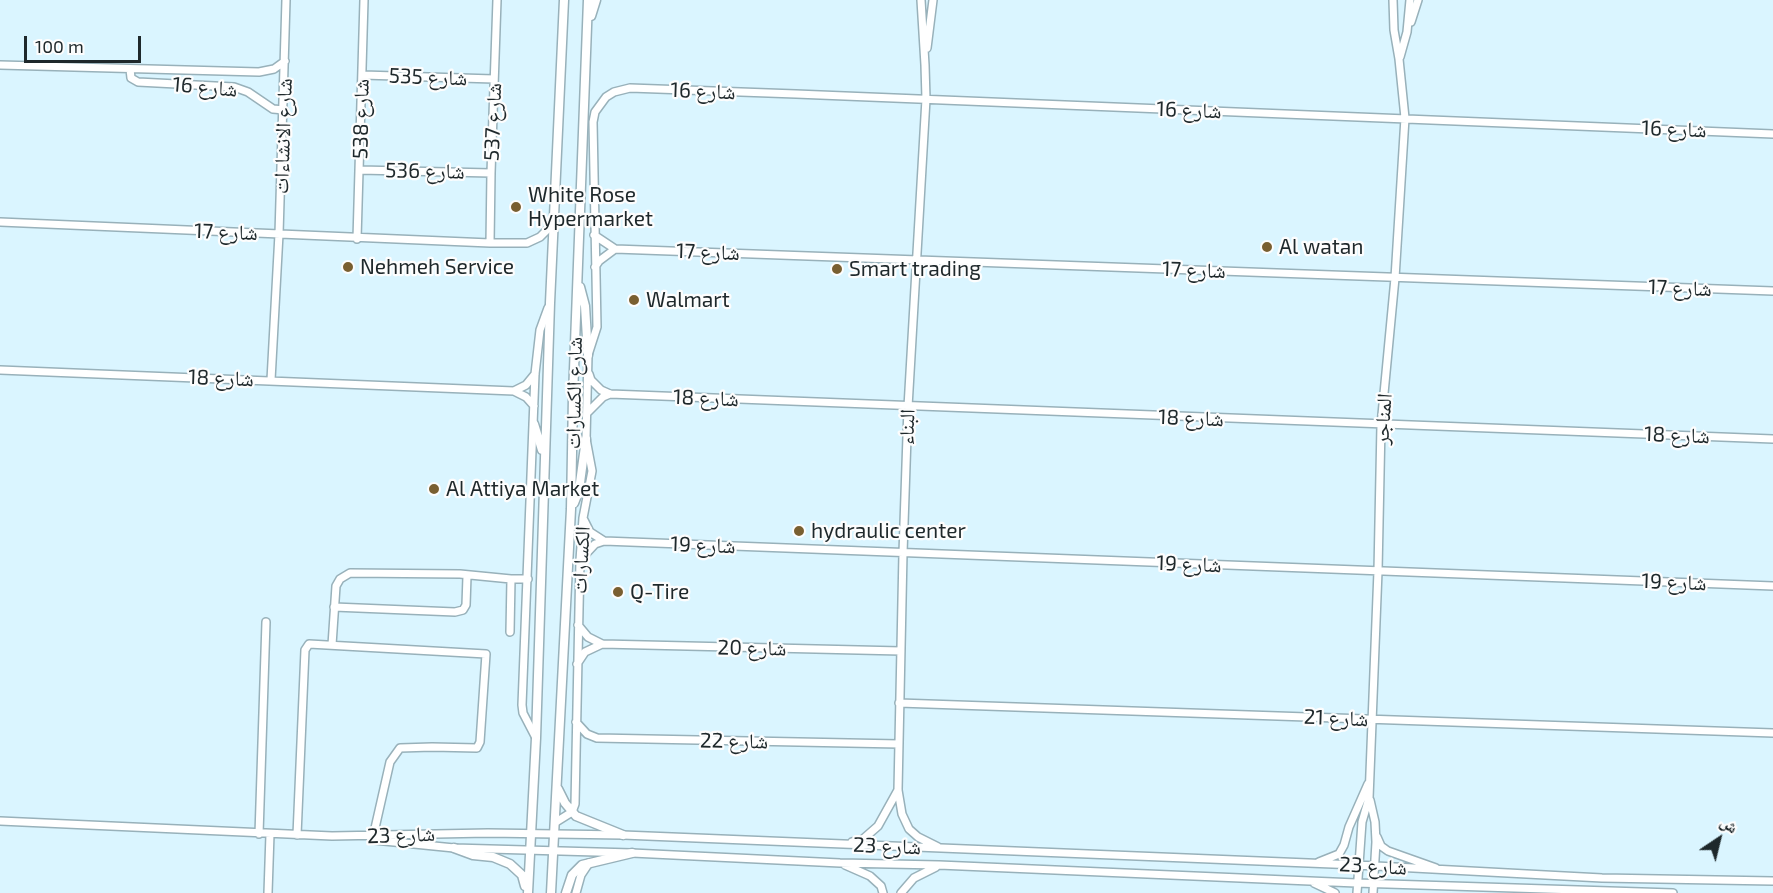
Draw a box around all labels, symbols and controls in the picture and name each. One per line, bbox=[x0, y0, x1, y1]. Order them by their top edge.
scale bar bbox=[27, 24, 144, 62]
text: 100 m bbox=[35, 35, 84, 57]
street label: شارع 535 bbox=[388, 63, 468, 91]
street label: شارع 16 bbox=[172, 72, 238, 102]
street label: شارع 16 bbox=[670, 77, 736, 105]
street label: شارع الانشاءات bbox=[268, 78, 298, 194]
street label: شارع 538 bbox=[348, 79, 374, 159]
street label: شارع 537 bbox=[479, 82, 507, 162]
street label: شارع 16 bbox=[1156, 96, 1222, 124]
street label: شارع 16 bbox=[1641, 115, 1707, 143]
street label: شارع 536 bbox=[385, 158, 465, 184]
place label: White Rose Hypermarket bbox=[528, 182, 653, 232]
marker: White Rose Hypermarket bbox=[509, 200, 523, 214]
street label: شارع 17 bbox=[194, 218, 258, 246]
place label: Al watan bbox=[1279, 234, 1363, 260]
street label: شارع 17 bbox=[676, 238, 740, 266]
marker: Al watan bbox=[1260, 240, 1274, 254]
place label: Nehmeh Service bbox=[360, 254, 514, 280]
place label: Smart trading bbox=[849, 256, 981, 282]
street label: شارع 17 bbox=[1162, 256, 1226, 284]
marker: Nehmeh Service bbox=[341, 260, 355, 274]
marker: Smart trading bbox=[830, 262, 844, 276]
street label: شارع 17 bbox=[1648, 274, 1712, 302]
place label: Walmart bbox=[646, 287, 730, 313]
marker: Walmart bbox=[627, 293, 641, 307]
street label: شارع الكسارات bbox=[560, 337, 588, 449]
street label: شارع 18 bbox=[188, 364, 254, 392]
street label: شارع 18 bbox=[673, 384, 739, 412]
street label: المناجر bbox=[1369, 392, 1397, 446]
street label: شارع 18 bbox=[1158, 404, 1224, 432]
street label: البناء bbox=[894, 408, 920, 446]
street label: شارع 18 bbox=[1644, 421, 1710, 449]
place label: Al Attiya Market bbox=[446, 476, 599, 502]
marker: Al Attiya Market bbox=[427, 482, 441, 496]
place label: hydraulic center bbox=[811, 518, 966, 544]
marker: hydraulic center bbox=[792, 524, 806, 538]
street label: الكسارات bbox=[567, 526, 595, 594]
street label: شارع 19 bbox=[670, 531, 736, 559]
street label: شارع 19 bbox=[1156, 550, 1222, 578]
street label: شارع 19 bbox=[1641, 568, 1707, 596]
place label: Q-Tire bbox=[630, 579, 689, 605]
marker: Q-Tire bbox=[611, 585, 625, 599]
street label: شارع 20 bbox=[717, 635, 787, 661]
street label: شارع 21 bbox=[1303, 704, 1369, 732]
street label: شارع 22 bbox=[700, 728, 768, 754]
north arrow bbox=[1689, 809, 1749, 869]
text: ش bbox=[1717, 811, 1742, 836]
street label: شارع 23 bbox=[367, 821, 435, 849]
street label: شارع 23 bbox=[853, 832, 921, 860]
street label: شارع 23 bbox=[1338, 852, 1408, 880]

